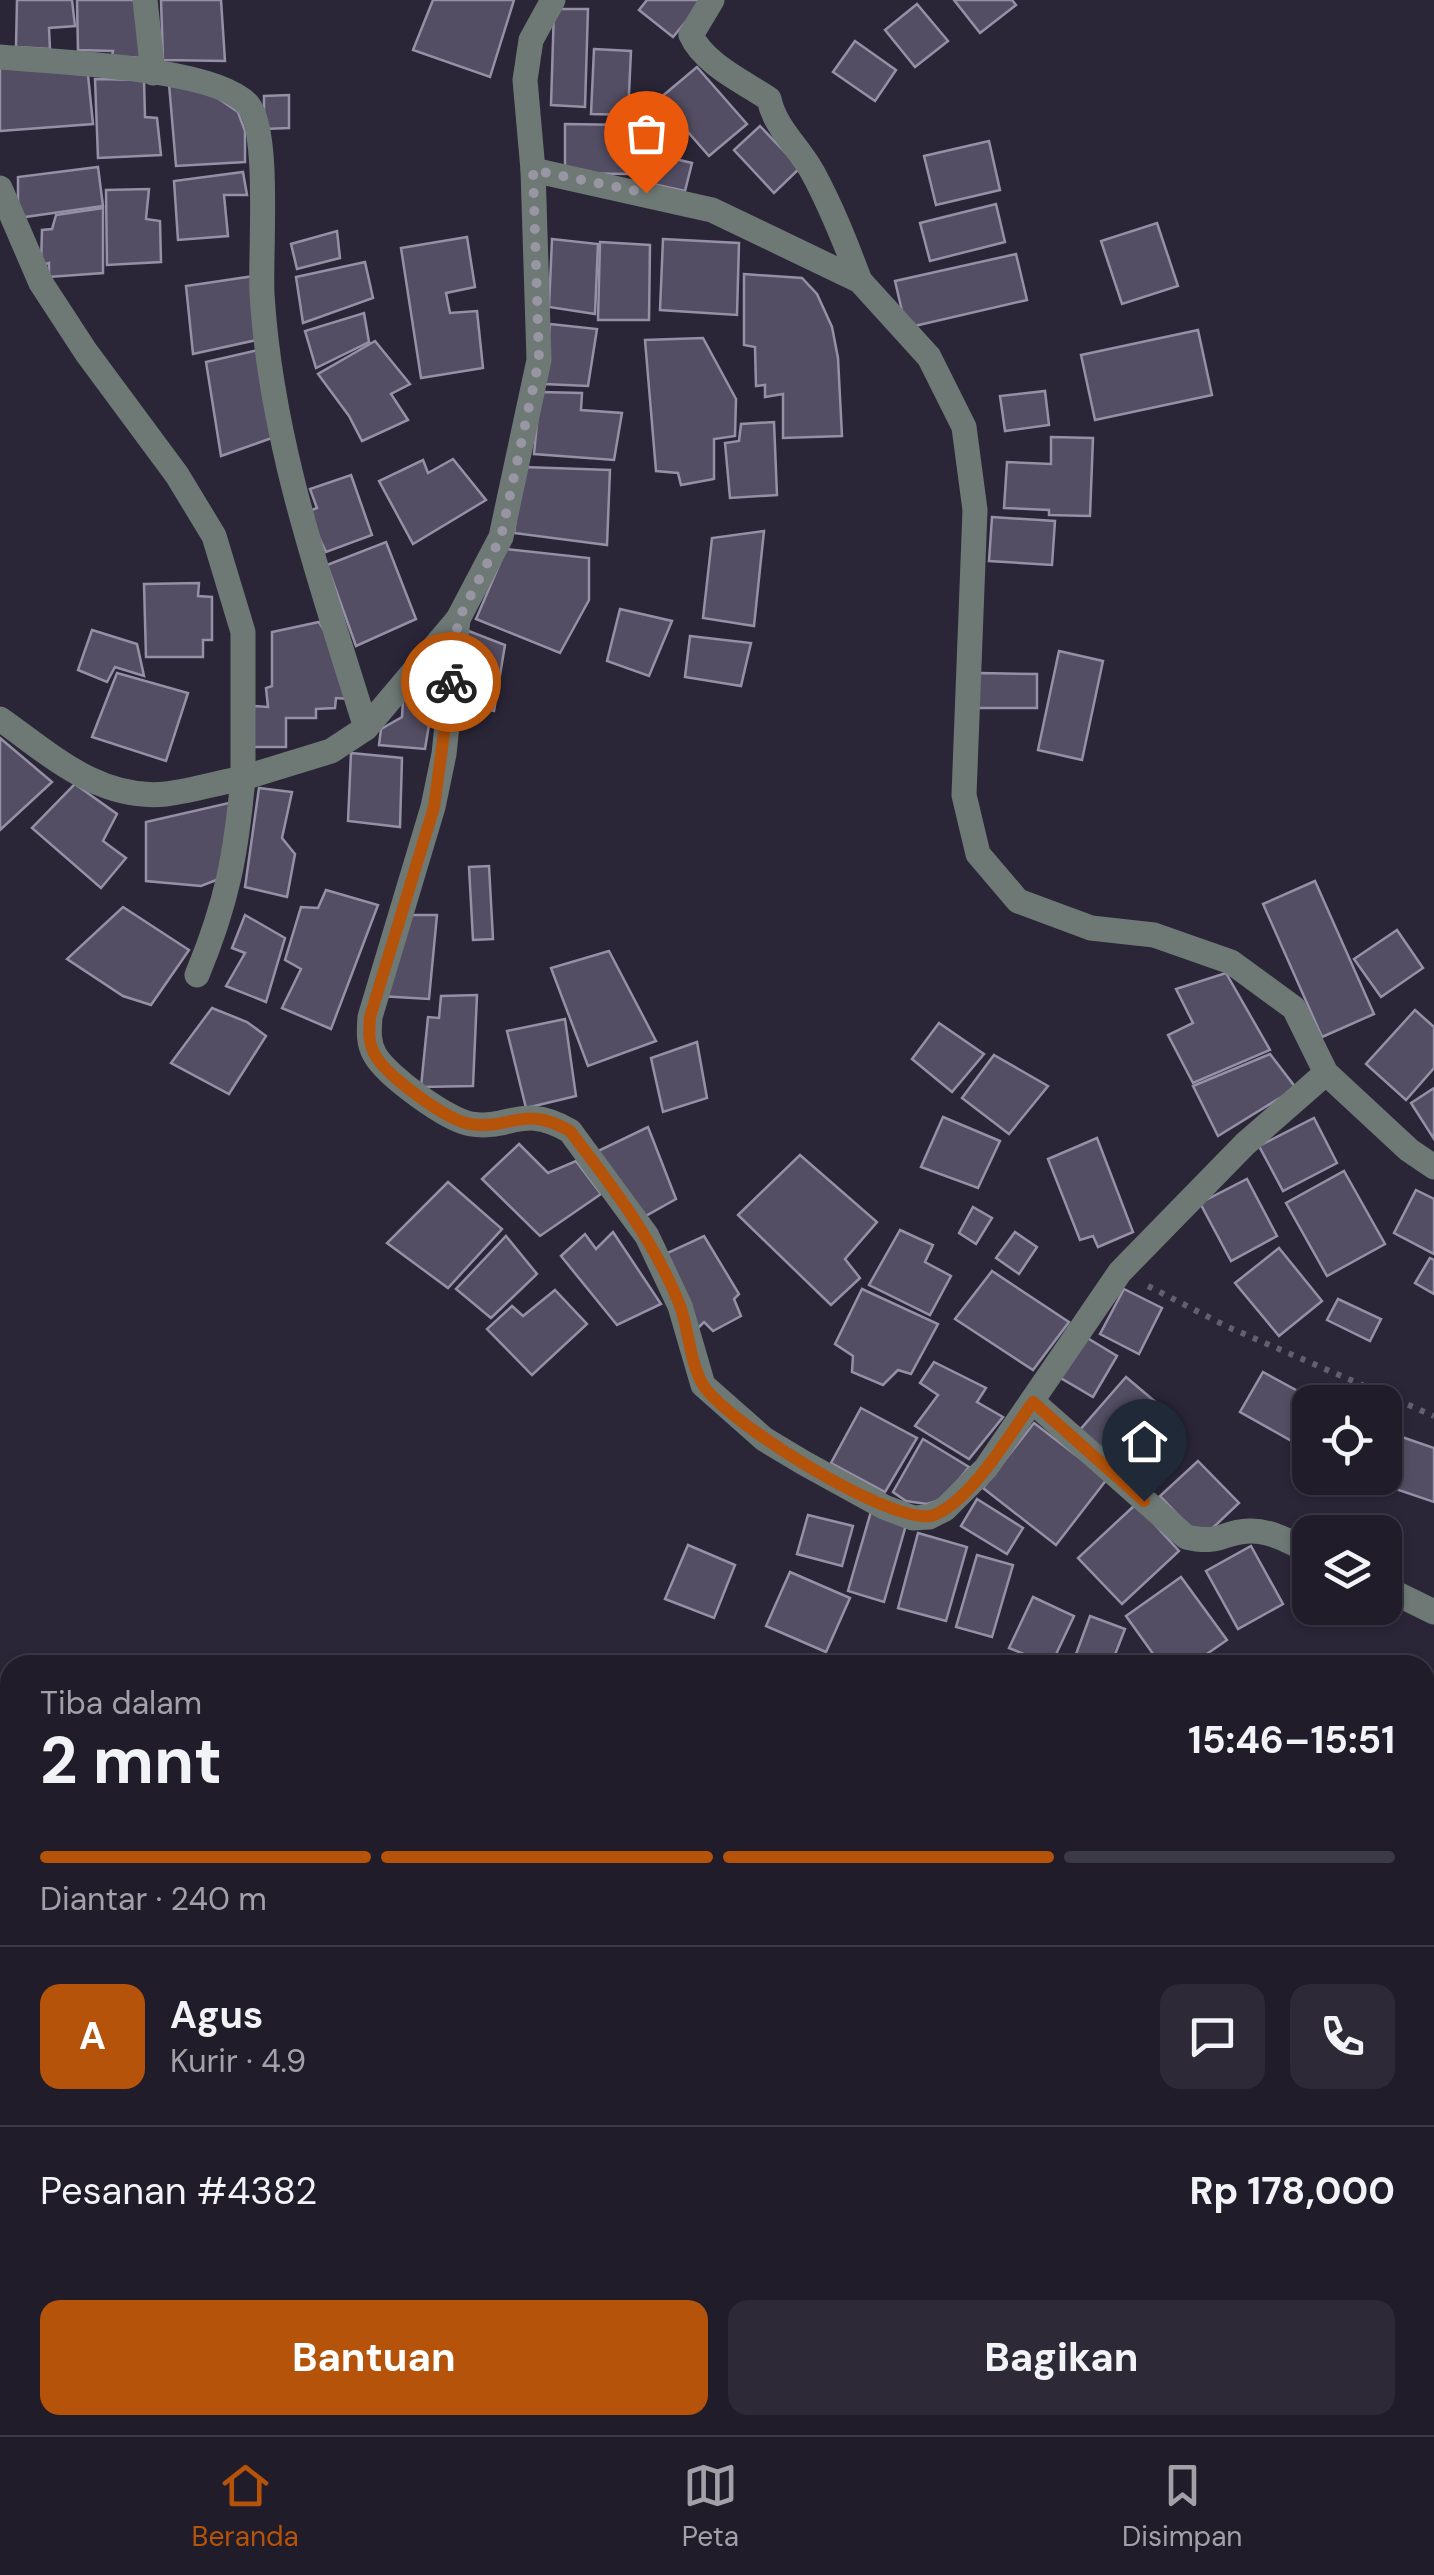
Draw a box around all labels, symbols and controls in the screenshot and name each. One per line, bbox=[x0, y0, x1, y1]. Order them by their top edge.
pin bbox=[604, 91, 689, 194]
icon: bag bbox=[619, 106, 674, 161]
courier bbox=[401, 632, 501, 732]
icon: bike bbox=[424, 655, 479, 710]
map controls bbox=[1292, 1385, 1402, 1625]
button: locate bbox=[1292, 1385, 1402, 1495]
pin bbox=[1102, 1399, 1187, 1502]
icon: home bbox=[1117, 1414, 1172, 1469]
button: layers bbox=[1292, 1515, 1402, 1625]
text: Tiba dalam bbox=[40, 1682, 202, 1724]
text: 15:46–15:51 bbox=[1188, 1715, 1395, 1765]
text: 2 mnt bbox=[40, 1719, 222, 1803]
text: Diantar · 240 m bbox=[40, 1878, 267, 1920]
button: chat bbox=[1160, 1984, 1265, 2089]
button: phone bbox=[1290, 1984, 1395, 2089]
text: Agus bbox=[170, 1990, 263, 2040]
text: A bbox=[79, 2011, 106, 2061]
text: Kurir · 4.9 bbox=[170, 2040, 306, 2082]
text: Pesanan #4382 bbox=[40, 2166, 317, 2216]
text: Rp 178,000 bbox=[1190, 2166, 1395, 2216]
button: Bantuan bbox=[40, 2300, 708, 2415]
button: Bagikan bbox=[728, 2300, 1395, 2415]
tab: Beranda bbox=[192, 2458, 299, 2555]
tab: Peta bbox=[682, 2458, 739, 2555]
tab: Disimpan bbox=[1122, 2458, 1242, 2555]

